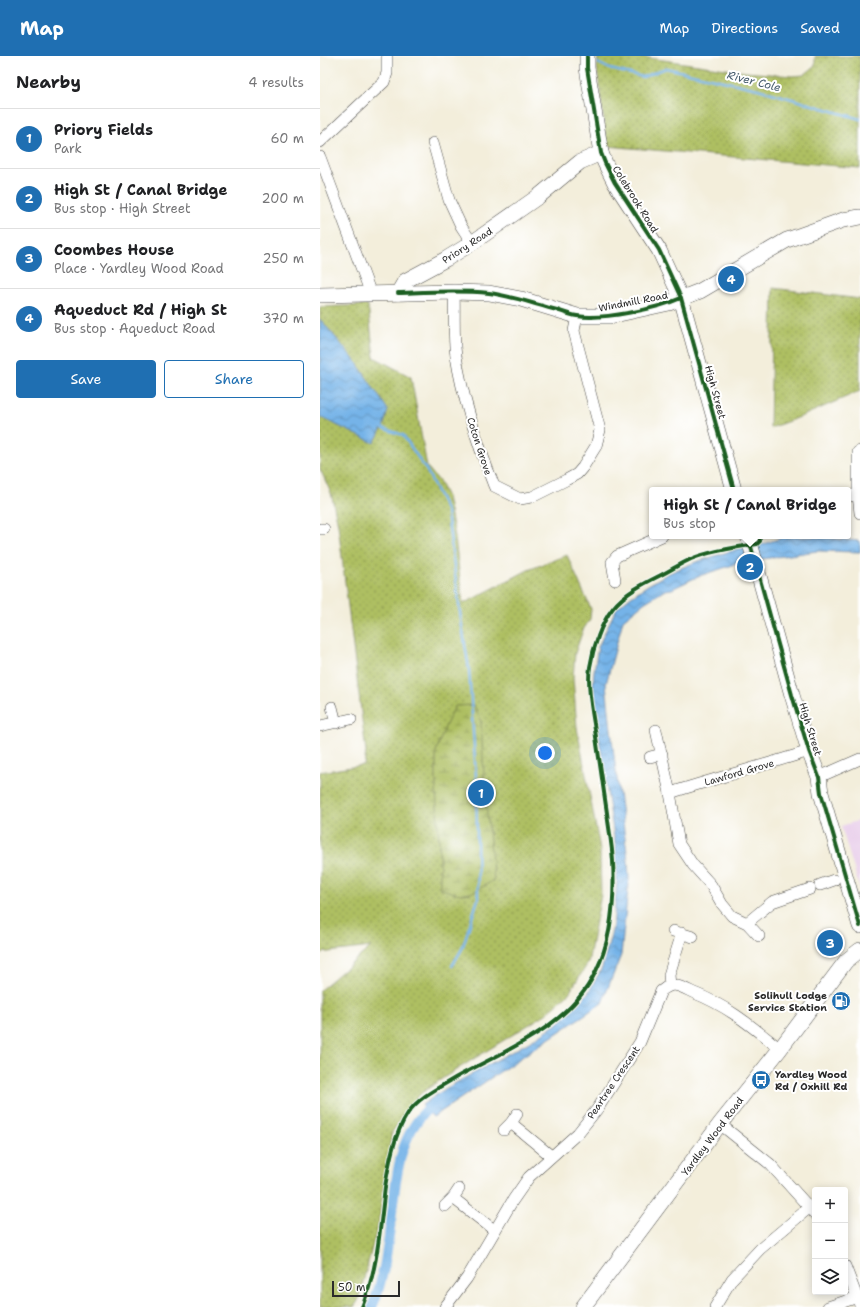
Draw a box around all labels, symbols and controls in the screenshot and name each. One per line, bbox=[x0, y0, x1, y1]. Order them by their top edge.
text: Map bbox=[20, 16, 64, 41]
text: Map bbox=[660, 19, 690, 37]
text: Directions bbox=[712, 19, 778, 37]
text: Saved bbox=[800, 19, 840, 37]
water label: River Cole bbox=[726, 68, 782, 95]
text: Nearby bbox=[16, 71, 81, 93]
text: 4 results bbox=[248, 74, 304, 91]
text: Priory Fields bbox=[54, 120, 153, 140]
text: 1 bbox=[26, 130, 32, 147]
text: 60 m bbox=[271, 130, 304, 147]
text: Park bbox=[54, 140, 82, 157]
street label: Colebrook Road bbox=[610, 163, 662, 236]
text: High St / Canal Bridge bbox=[54, 180, 227, 200]
text: 2 bbox=[24, 190, 34, 207]
text: 200 m bbox=[262, 190, 304, 207]
text: Bus stop · High Street bbox=[54, 200, 191, 217]
street label: Priory Road bbox=[440, 224, 495, 266]
text: Coombes House bbox=[54, 240, 174, 260]
text: 3 bbox=[24, 250, 34, 267]
text: 250 m bbox=[263, 250, 304, 267]
text: Place · Yardley Wood Road bbox=[54, 260, 224, 277]
pin: 4 bbox=[718, 264, 744, 294]
street label: Windmill Road bbox=[597, 288, 670, 315]
text: Aqueduct Rd / High St bbox=[54, 300, 227, 320]
text: 4 bbox=[24, 310, 34, 327]
text: 370 m bbox=[262, 310, 304, 327]
text: Bus stop · Aqueduct Road bbox=[54, 320, 215, 337]
button: Save bbox=[16, 360, 156, 398]
button: Share bbox=[164, 360, 304, 398]
street label: High Street bbox=[702, 364, 729, 420]
street label: Coton Grove bbox=[464, 416, 495, 477]
popup bbox=[649, 487, 851, 539]
text: High St / Canal Bridge bbox=[663, 495, 837, 515]
text: Bus stop bbox=[663, 515, 716, 532]
pin: 2 bbox=[737, 552, 763, 582]
street label: High Street bbox=[796, 701, 825, 757]
your location bbox=[535, 743, 555, 763]
street label: Lawford Grove bbox=[703, 756, 776, 789]
pin: 1 bbox=[468, 778, 494, 808]
pin: 3 bbox=[817, 928, 843, 958]
place label: Solihull Lodge Service Station bbox=[748, 989, 827, 1014]
fuel station icon: Solihull Lodge Service Station bbox=[830, 990, 852, 1012]
street label: Peartree Crescent bbox=[584, 1043, 643, 1121]
place label: Yardley Wood Rd / Oxhill Rd bbox=[775, 1068, 847, 1093]
bus stop icon: Yardley Wood Rd / Oxhill Rd bbox=[750, 1069, 772, 1091]
street label: Yardley Wood Road bbox=[678, 1094, 747, 1178]
map controls bbox=[812, 1187, 848, 1295]
button: + bbox=[812, 1187, 848, 1223]
button: − bbox=[812, 1223, 848, 1259]
button: layers bbox=[812, 1259, 848, 1295]
scale bar bbox=[332, 1279, 400, 1298]
text: 50 m bbox=[338, 1280, 366, 1295]

